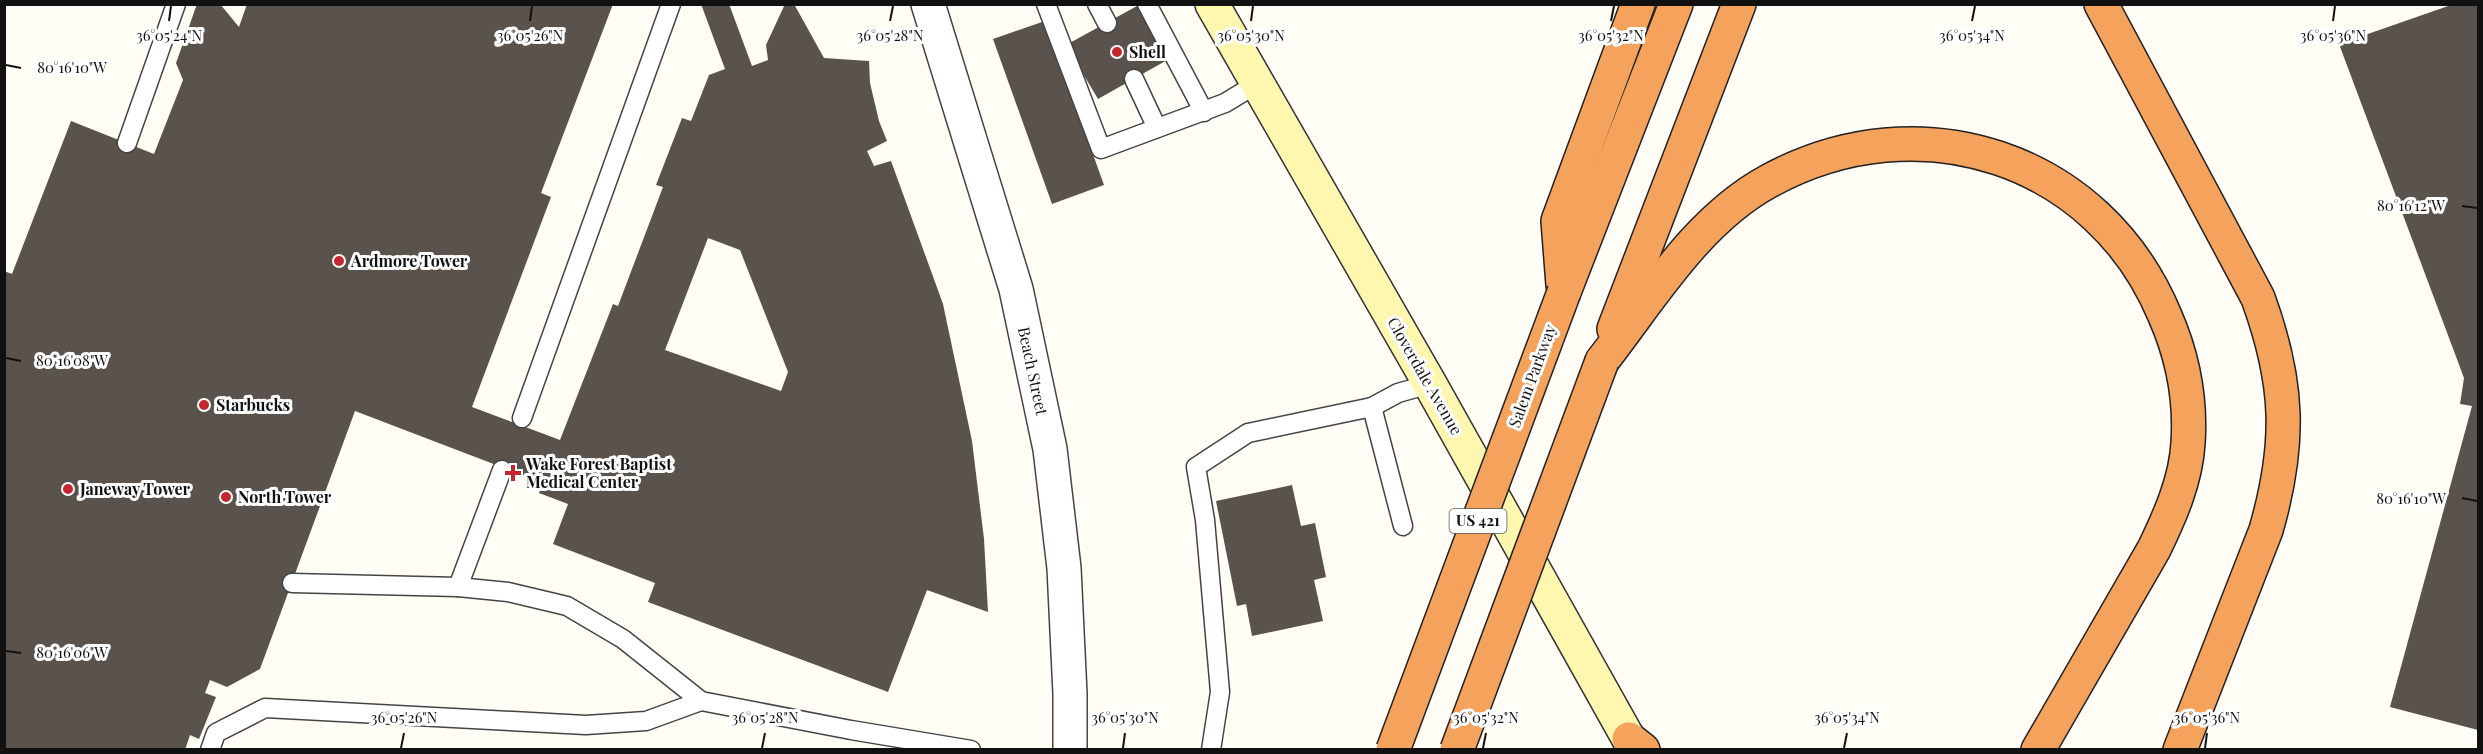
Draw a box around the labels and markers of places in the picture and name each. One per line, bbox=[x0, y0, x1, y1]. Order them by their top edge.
place label: Shell bbox=[1129, 41, 1166, 62]
marker: Shell bbox=[1110, 45, 1124, 59]
place label: Ardmore Tower bbox=[350, 250, 468, 271]
marker: Ardmore Tower bbox=[332, 254, 346, 268]
place label: Starbucks bbox=[216, 394, 290, 415]
marker: Starbucks bbox=[197, 398, 211, 412]
place label: Wake Forest Baptist Medical Center bbox=[525, 453, 672, 492]
marker: Wake Forest Baptist Medical Center bbox=[504, 464, 522, 482]
place label: Janeway Tower bbox=[79, 478, 190, 499]
marker: Janeway Tower bbox=[61, 482, 75, 496]
place label: North Tower bbox=[238, 486, 332, 507]
marker: North Tower bbox=[219, 490, 233, 504]

